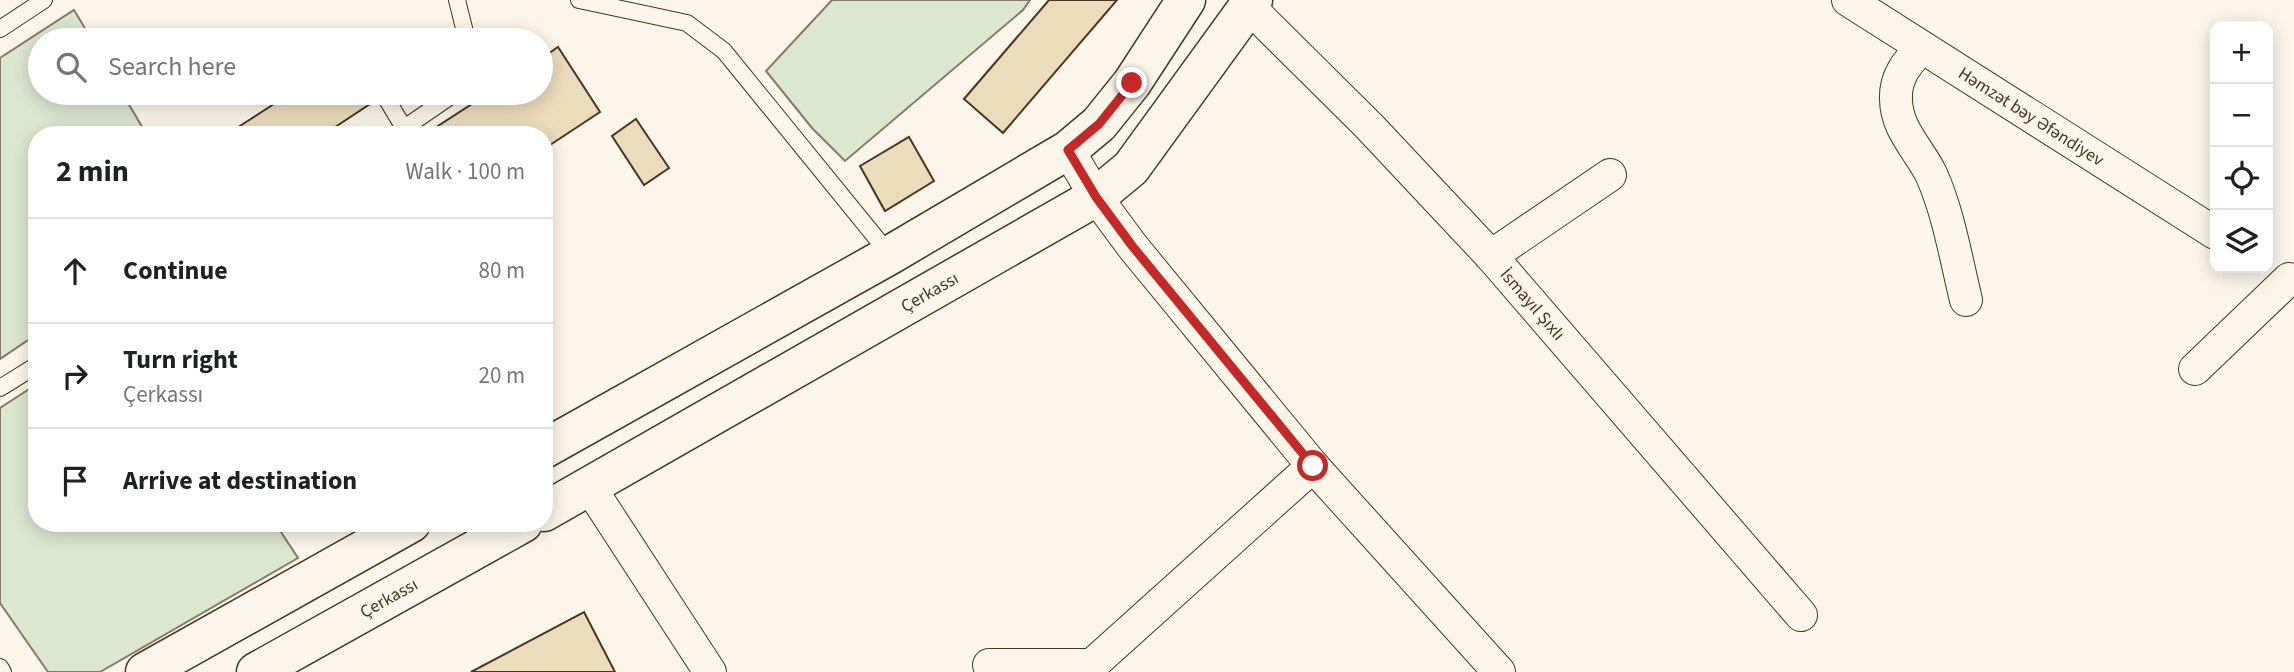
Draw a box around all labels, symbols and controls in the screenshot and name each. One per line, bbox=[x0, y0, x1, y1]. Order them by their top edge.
map controls bbox=[2210, 21, 2273, 273]
button: + bbox=[2210, 21, 2273, 84]
search box bbox=[28, 28, 553, 105]
icon: search bbox=[52, 48, 90, 86]
text: Search here bbox=[108, 48, 236, 85]
street label: Həmzət bəy Əfəndiyev bbox=[1953, 61, 2109, 173]
route end bbox=[1116, 67, 1147, 98]
button: − bbox=[2210, 84, 2273, 147]
button: locate bbox=[2210, 147, 2273, 210]
text: 2 min bbox=[56, 150, 129, 193]
text: Walk · 100 m bbox=[406, 155, 525, 188]
button: layers bbox=[2210, 210, 2273, 273]
icon: ahead bbox=[56, 252, 94, 290]
text: Continue bbox=[123, 252, 228, 289]
text: 80 m bbox=[478, 254, 525, 287]
street label: İsmayıl Şıxlı bbox=[1494, 263, 1571, 346]
street label: Çerkassı bbox=[896, 266, 963, 319]
text: Turn right bbox=[123, 341, 238, 378]
icon: right bbox=[56, 357, 94, 395]
text: 20 m bbox=[478, 359, 525, 392]
text: Çerkassı bbox=[123, 378, 203, 411]
route start bbox=[1297, 450, 1328, 481]
icon: arrive bbox=[56, 462, 94, 500]
text: Arrive at destination bbox=[123, 462, 357, 499]
street label: Çerkassı bbox=[355, 572, 422, 625]

